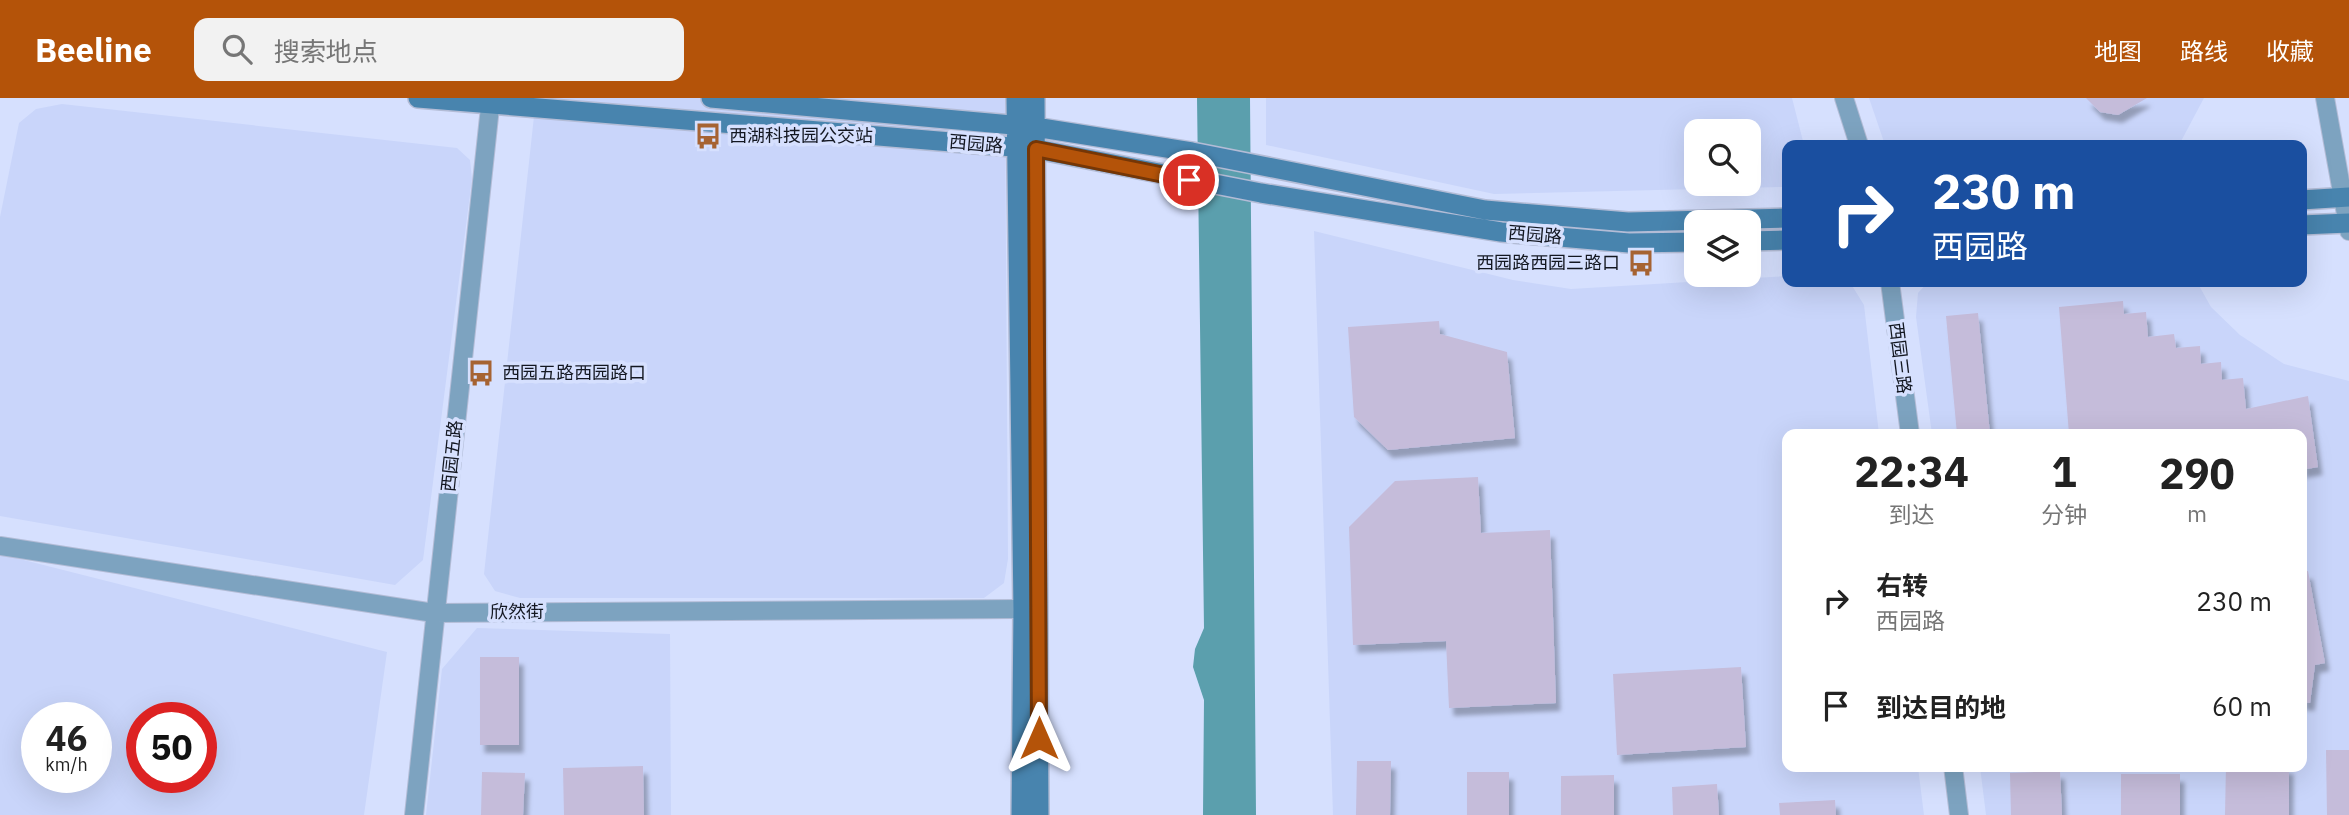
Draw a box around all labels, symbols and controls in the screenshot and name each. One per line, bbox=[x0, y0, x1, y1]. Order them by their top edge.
search box bbox=[194, 18, 684, 81]
text: Beeline bbox=[35, 28, 152, 71]
icon: search bbox=[218, 30, 256, 68]
text: 搜索地点 bbox=[274, 34, 378, 68]
text: 地图 bbox=[2094, 35, 2142, 67]
text: 路线 bbox=[2180, 35, 2228, 67]
text: 收藏 bbox=[2266, 35, 2314, 67]
map controls bbox=[1684, 119, 1761, 287]
button: search bbox=[1684, 119, 1761, 196]
bus stop icon: 西湖科技园公交站 bbox=[693, 121, 723, 151]
place label: 西湖科技园公交站 bbox=[729, 124, 873, 147]
street label: 西园路 bbox=[948, 130, 1004, 157]
pin bbox=[1159, 150, 1219, 210]
text: 230 m bbox=[1932, 159, 2076, 222]
icon: arrive bbox=[1170, 161, 1208, 199]
icon: right bbox=[1817, 168, 1908, 259]
button: layers bbox=[1684, 210, 1761, 287]
street label: 西园路 bbox=[1507, 221, 1563, 248]
text: 西园路 bbox=[1932, 225, 2028, 267]
bus stop icon: 西园路西园三路口 bbox=[1626, 248, 1656, 278]
place label: 西园路西园三路口 bbox=[1476, 251, 1620, 274]
street label: 西园三路 bbox=[1885, 321, 1916, 395]
bus stop icon: 西园五路西园路口 bbox=[466, 358, 496, 388]
place label: 西园五路西园路口 bbox=[502, 361, 646, 384]
street label: 西园五路 bbox=[436, 419, 467, 493]
text: 22:34 bbox=[1854, 444, 1969, 499]
text: 1 bbox=[2051, 444, 2077, 499]
text: 290 bbox=[2159, 446, 2235, 501]
text: m bbox=[2187, 498, 2207, 528]
text: 到达 bbox=[1889, 499, 1935, 529]
text: 分钟 bbox=[2041, 499, 2087, 529]
text: 右转 bbox=[1876, 568, 1928, 602]
icon: right bbox=[1817, 582, 1855, 620]
text: 230 m bbox=[2196, 584, 2272, 618]
street label: 欣然街 bbox=[490, 600, 544, 623]
text: 西园路 bbox=[1876, 605, 1945, 635]
icon: arrive bbox=[1817, 687, 1855, 725]
text: 60 m bbox=[2212, 689, 2272, 723]
text: 到达目的地 bbox=[1876, 690, 2006, 724]
position arrow bbox=[1002, 701, 1076, 775]
speed limit sign: 50 bbox=[126, 702, 217, 793]
text: 46 bbox=[45, 715, 88, 761]
text: km/h bbox=[45, 753, 88, 776]

